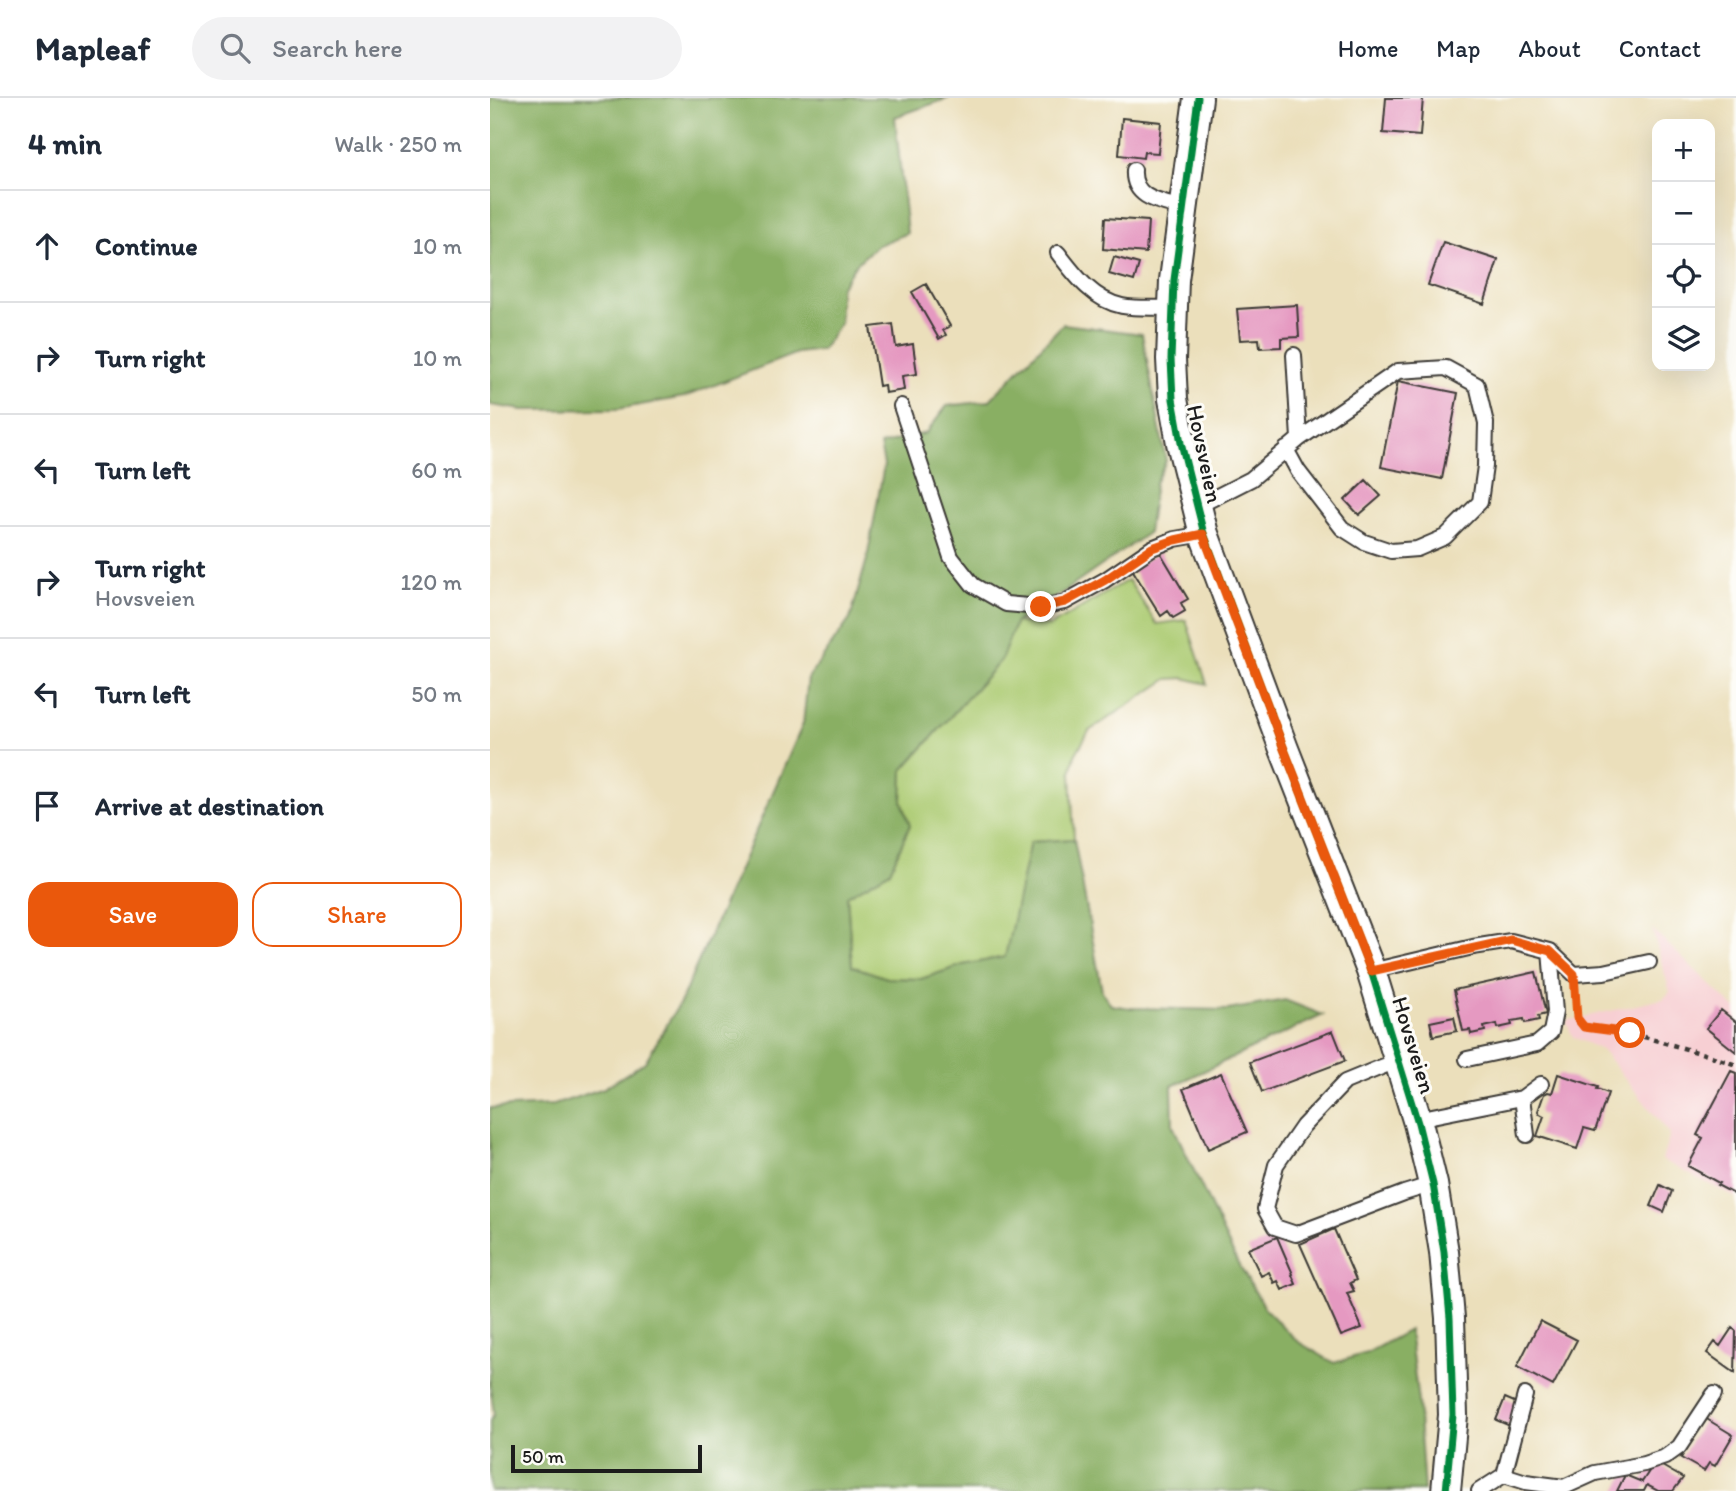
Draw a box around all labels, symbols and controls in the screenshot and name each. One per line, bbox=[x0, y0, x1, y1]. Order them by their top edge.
search box bbox=[192, 17, 682, 80]
text: Mapleaf bbox=[35, 29, 150, 68]
icon: search bbox=[216, 29, 254, 67]
text: Search here bbox=[272, 32, 403, 64]
text: Home bbox=[1338, 34, 1398, 63]
text: Map bbox=[1436, 34, 1480, 63]
text: About bbox=[1518, 34, 1581, 63]
text: Contact bbox=[1619, 34, 1701, 63]
map controls bbox=[1652, 119, 1715, 371]
button: + bbox=[1652, 119, 1715, 182]
text: 4 min bbox=[28, 125, 102, 162]
text: Walk · 250 m bbox=[334, 130, 462, 158]
button: − bbox=[1652, 182, 1715, 245]
icon: ahead bbox=[28, 227, 66, 265]
text: Continue bbox=[95, 230, 198, 262]
text: 10 m bbox=[413, 232, 462, 260]
button: locate bbox=[1652, 245, 1715, 308]
button: layers bbox=[1652, 308, 1715, 371]
icon: right bbox=[28, 339, 66, 377]
text: Turn right bbox=[95, 342, 206, 374]
text: 10 m bbox=[413, 344, 462, 372]
street label: Hovsveien bbox=[1181, 402, 1229, 506]
icon: left bbox=[28, 451, 66, 489]
text: Turn left bbox=[95, 454, 191, 486]
text: 60 m bbox=[411, 456, 462, 484]
text: Turn right bbox=[95, 552, 206, 584]
icon: right bbox=[28, 563, 66, 601]
text: 120 m bbox=[401, 568, 462, 596]
text: Hovsveien bbox=[95, 584, 195, 612]
route end bbox=[1025, 591, 1056, 622]
icon: left bbox=[28, 675, 66, 713]
text: Turn left bbox=[95, 678, 191, 710]
text: 50 m bbox=[411, 680, 462, 708]
icon: arrive bbox=[28, 787, 66, 825]
text: Arrive at destination bbox=[95, 790, 324, 822]
button: Save bbox=[28, 882, 238, 947]
button: Share bbox=[252, 882, 462, 947]
street label: Hovsveien bbox=[1386, 993, 1442, 1097]
route start bbox=[1614, 1017, 1645, 1048]
scale bar bbox=[511, 1442, 702, 1474]
text: 50 m bbox=[522, 1445, 564, 1468]

